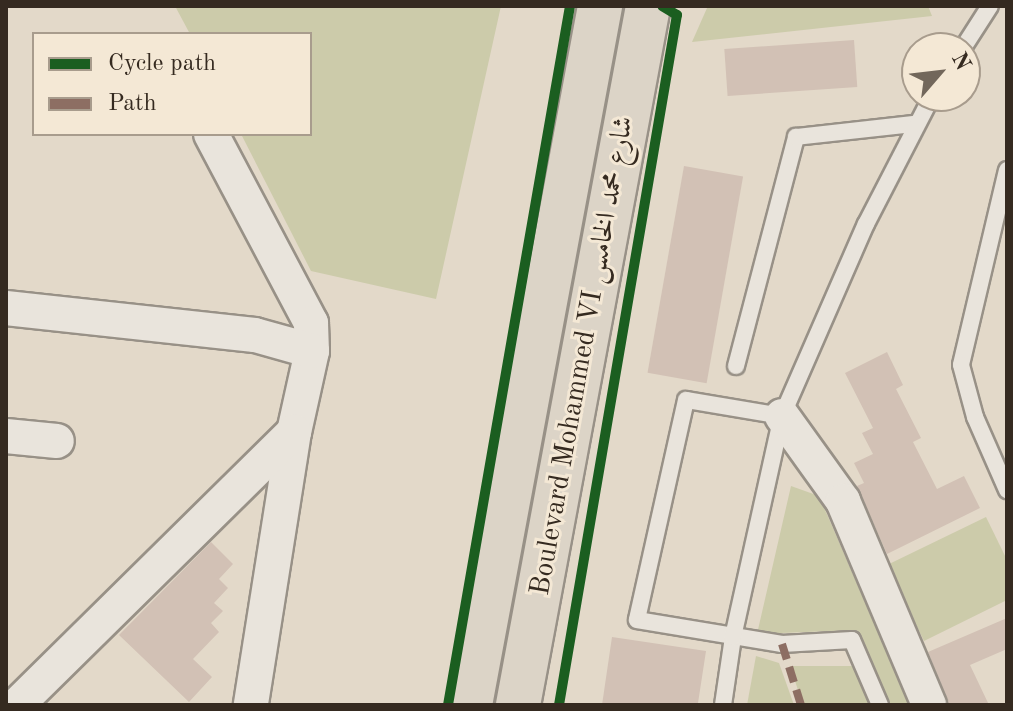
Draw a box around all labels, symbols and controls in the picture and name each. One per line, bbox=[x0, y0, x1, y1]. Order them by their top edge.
legend bbox=[32, 32, 312, 136]
north arrow bbox=[901, 32, 981, 112]
text: N bbox=[947, 49, 974, 74]
text: Cycle path bbox=[108, 52, 216, 76]
text: Path bbox=[108, 92, 157, 116]
street label: Boulevard Mohammed VI شارع محمد الخامس bbox=[524, 114, 642, 598]

